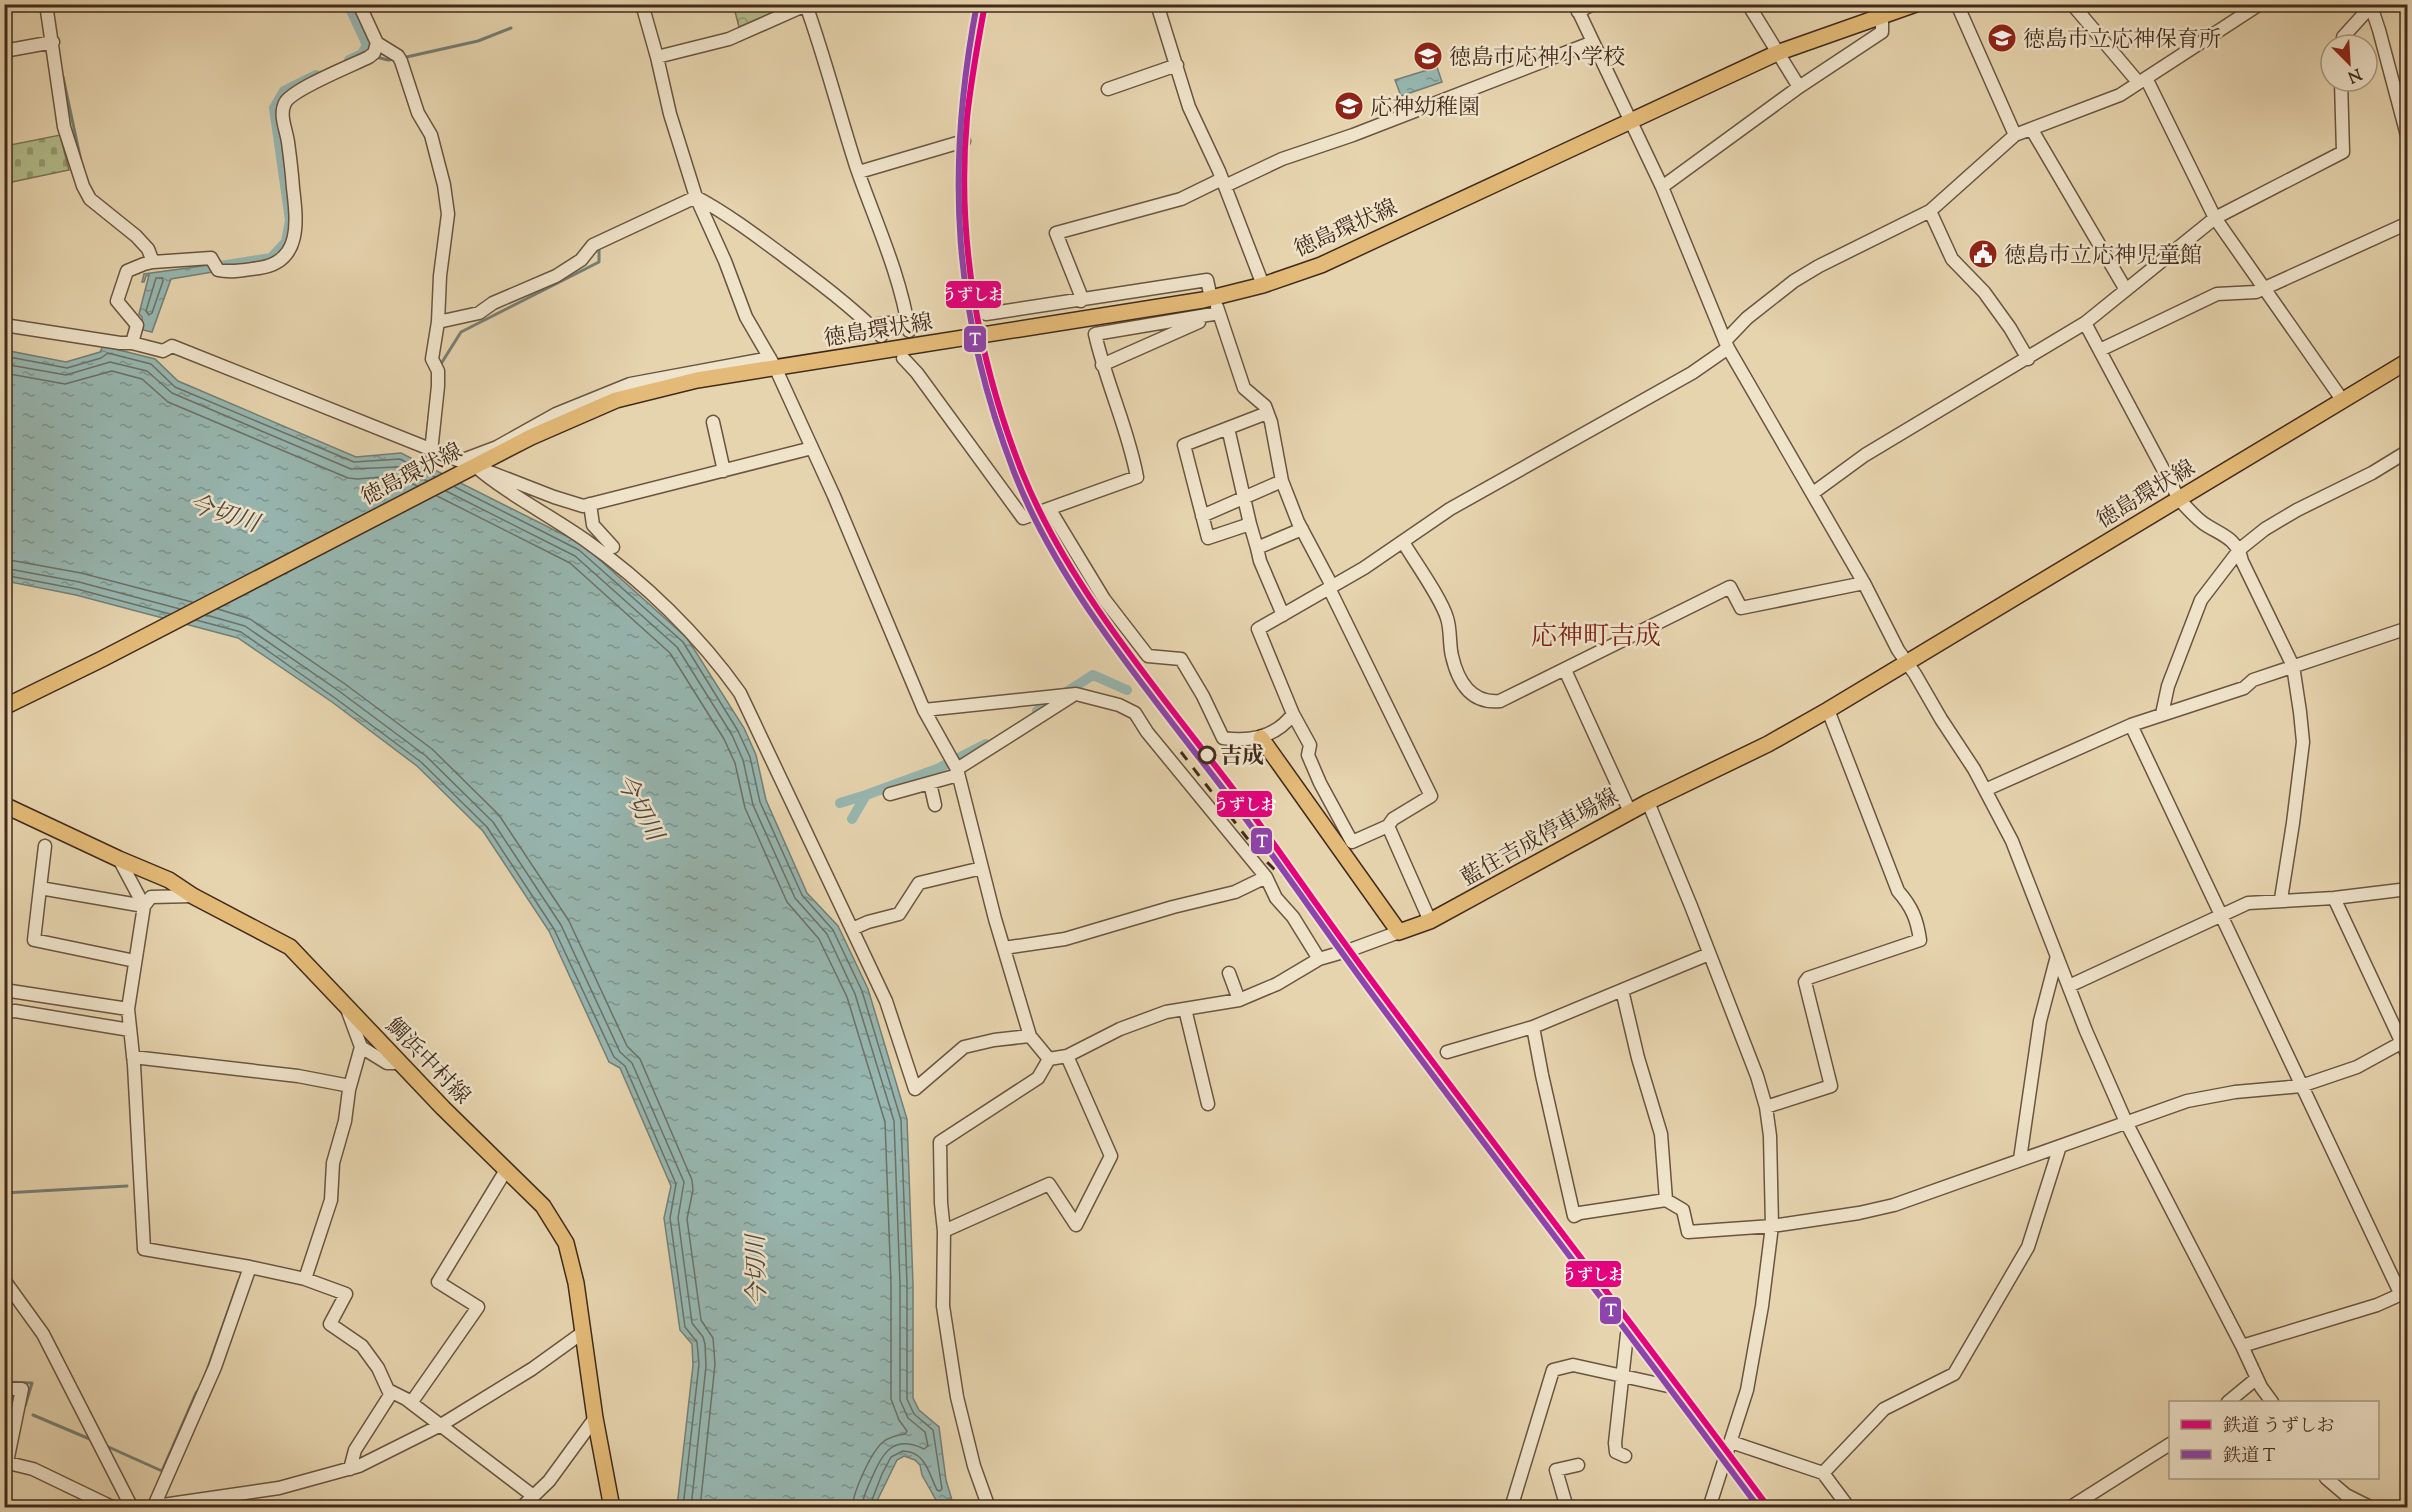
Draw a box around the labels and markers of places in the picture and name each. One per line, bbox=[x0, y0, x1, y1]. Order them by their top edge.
school or university icon: 徳島市立応神保育所 bbox=[1986, 22, 2018, 54]
place label: 徳島市立応神保育所 bbox=[2023, 25, 2221, 57]
school or university icon: 徳島市応神小学校 bbox=[1412, 40, 1444, 72]
place label: 徳島市応神小学校 bbox=[1449, 43, 1625, 75]
school or university icon: 応神幼稚園 bbox=[1333, 90, 1365, 122]
place label: 応神幼稚園 bbox=[1370, 93, 1480, 125]
public building icon: 徳島市立応神児童館 bbox=[1967, 238, 1999, 270]
place label: 徳島市立応神児童館 bbox=[2004, 241, 2202, 273]
place label: 吉成 bbox=[1220, 742, 1264, 774]
marker: 吉成 bbox=[1198, 746, 1216, 764]

